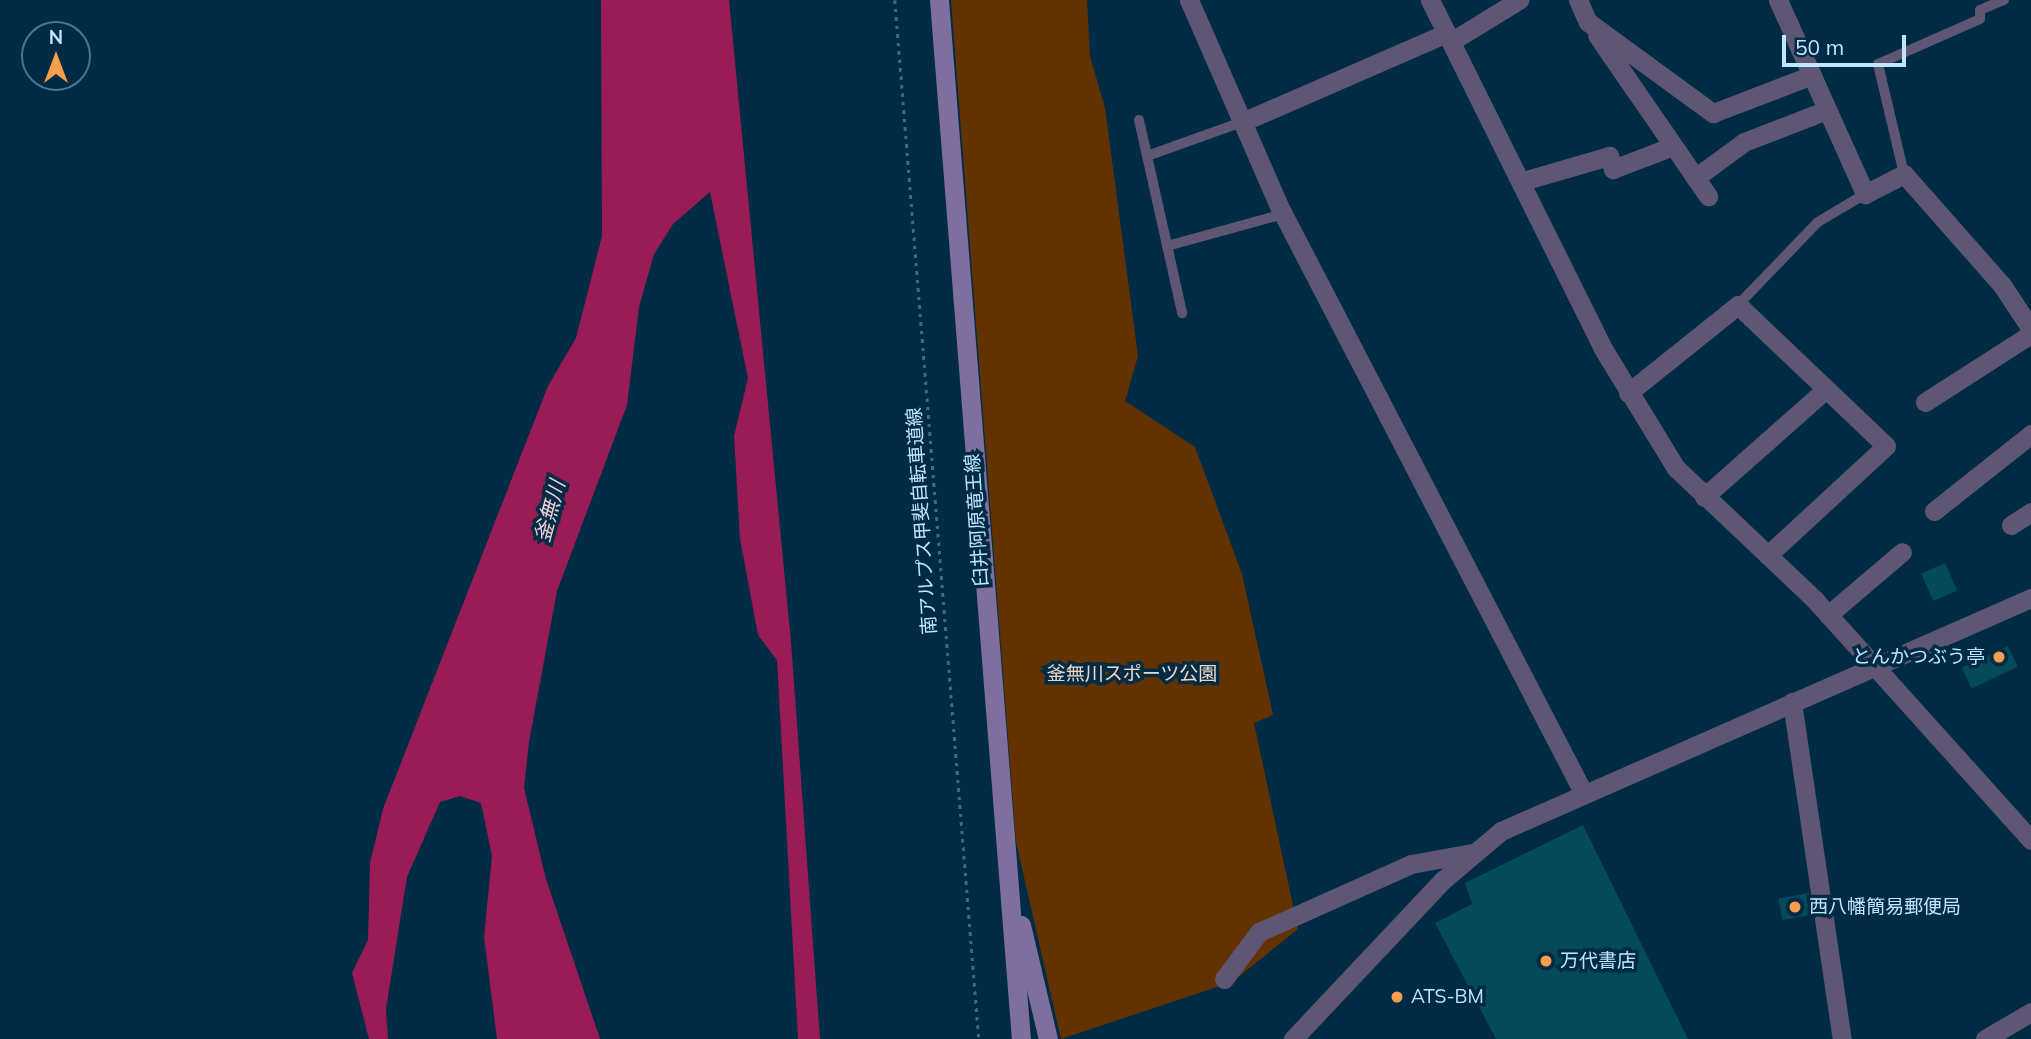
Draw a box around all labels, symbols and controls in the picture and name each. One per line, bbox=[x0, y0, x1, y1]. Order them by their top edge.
north arrow bbox=[21, 21, 91, 91]
scale bar bbox=[1786, 21, 1910, 65]
text: N bbox=[49, 25, 63, 49]
text: 50 m bbox=[1795, 34, 1844, 60]
street label: 南アルプス甲斐自転車道線 bbox=[903, 406, 941, 636]
street label: 臼井阿原竜王線 bbox=[961, 453, 993, 587]
water label: 釜無川 bbox=[529, 477, 569, 545]
place label: とんかつぶう亭 bbox=[1852, 646, 1985, 668]
marker: とんかつぶう亭 bbox=[1991, 649, 2007, 665]
park label: 釜無川スポーツ公園 bbox=[1047, 663, 1217, 685]
place label: 西八幡簡易郵便局 bbox=[1809, 896, 1961, 918]
marker: 西八幡簡易郵便局 bbox=[1787, 899, 1803, 915]
place label: 万代書店 bbox=[1560, 950, 1636, 972]
marker: 万代書店 bbox=[1538, 953, 1554, 969]
place label: ATS-BM bbox=[1411, 986, 1484, 1008]
marker: ATS-BM bbox=[1389, 989, 1405, 1005]

